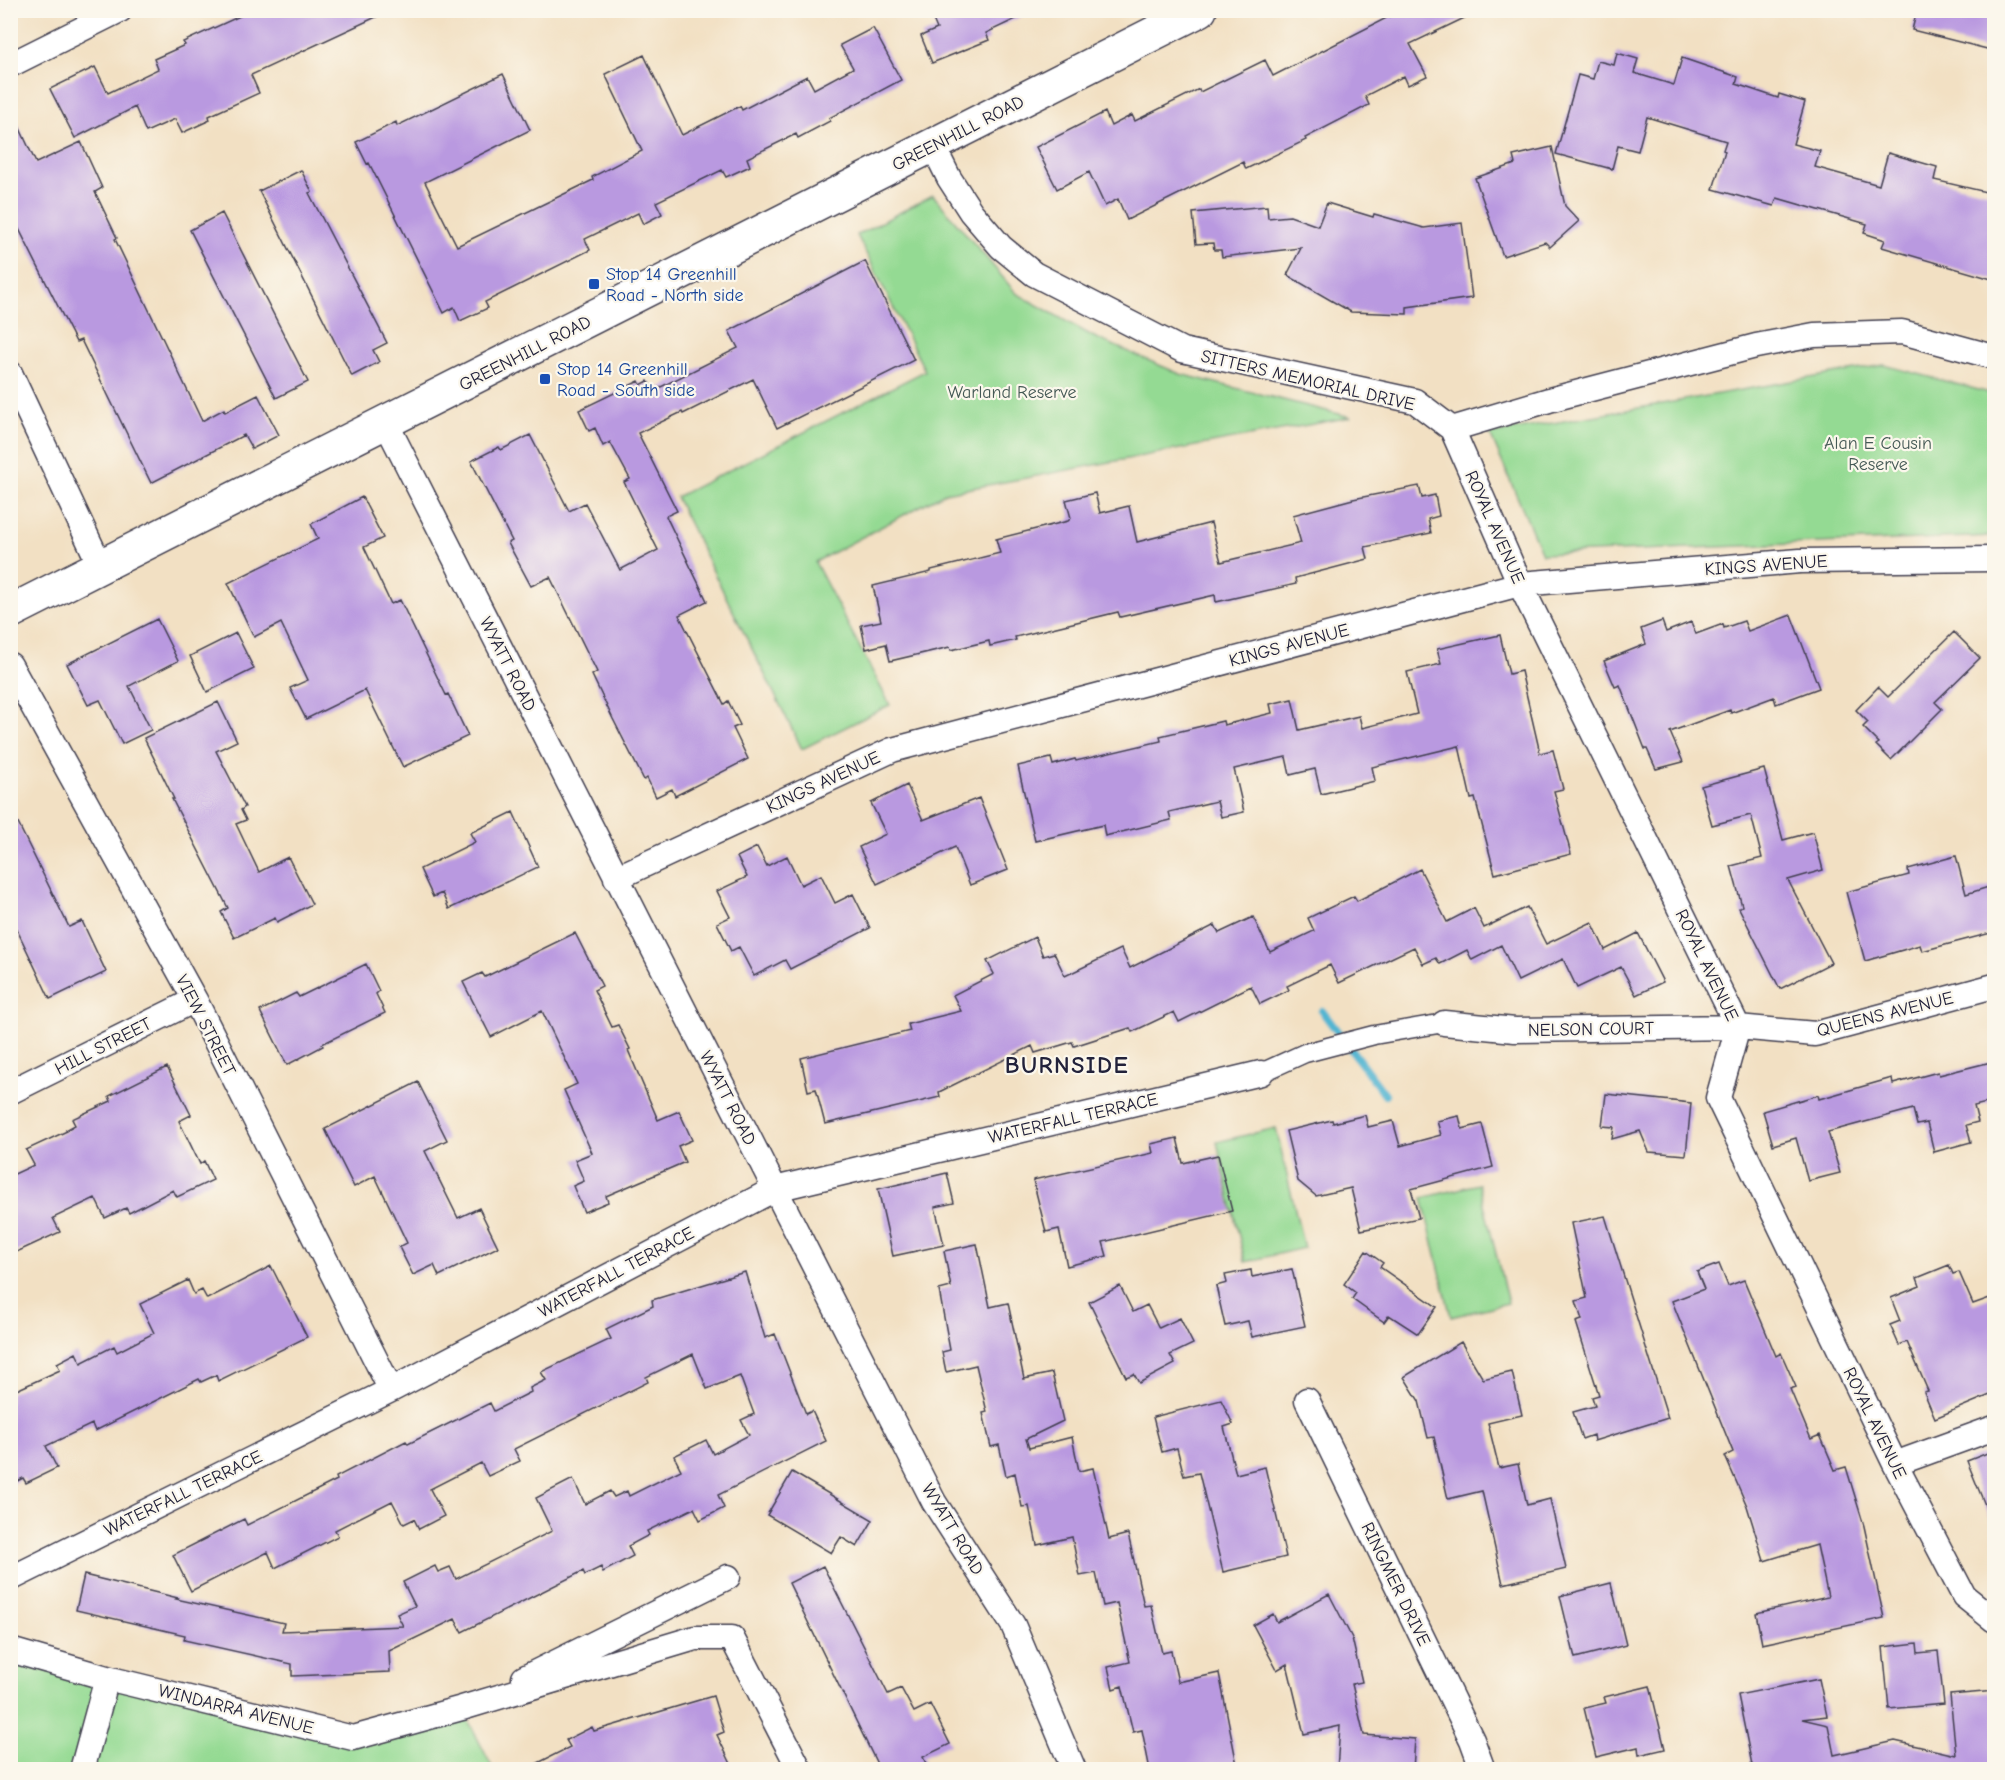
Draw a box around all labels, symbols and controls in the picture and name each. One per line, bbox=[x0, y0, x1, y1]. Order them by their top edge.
street label: GREENHILL ROAD bbox=[889, 91, 1028, 176]
place label: Stop 14 Greenhill Road - North side bbox=[606, 264, 744, 306]
marker: Stop 14 Greenhill Road - North side bbox=[587, 277, 601, 291]
street label: GREENHILL ROAD bbox=[456, 311, 595, 396]
street label: SITTERS MEMORIAL DRIVE bbox=[1199, 346, 1417, 415]
place label: Stop 14 Greenhill Road - South side bbox=[557, 359, 695, 401]
marker: Stop 14 Greenhill Road - South side bbox=[538, 372, 552, 386]
park label: Warland Reserve bbox=[948, 382, 1076, 403]
park label: Alan E Cousin Reserve bbox=[1824, 433, 1932, 475]
street label: ROYAL AVENUE bbox=[1460, 467, 1529, 587]
street label: KINGS AVENUE bbox=[1704, 551, 1828, 580]
street label: WYATT ROAD bbox=[475, 614, 540, 715]
street label: KINGS AVENUE bbox=[1227, 619, 1351, 672]
street label: KINGS AVENUE bbox=[763, 747, 884, 818]
street label: ROYAL AVENUE bbox=[1670, 906, 1743, 1025]
street label: VIEW STREET bbox=[171, 971, 240, 1080]
street label: QUEENS AVENUE bbox=[1815, 987, 1956, 1042]
street label: HILL STREET bbox=[52, 1013, 155, 1080]
street label: NELSON COURT bbox=[1528, 1018, 1655, 1041]
street label: WYATT ROAD bbox=[695, 1048, 760, 1149]
district label: BURNSIDE bbox=[1005, 1051, 1129, 1079]
street label: WATERFALL TERRACE bbox=[986, 1089, 1160, 1148]
street label: WATERFALL TERRACE bbox=[535, 1222, 698, 1322]
street label: ROYAL AVENUE bbox=[1838, 1364, 1911, 1483]
street label: WATERFALL TERRACE bbox=[101, 1446, 266, 1541]
street label: WYATT ROAD bbox=[917, 1480, 988, 1579]
street label: RINGMER DRIVE bbox=[1357, 1519, 1435, 1650]
street label: WINDARRA AVENUE bbox=[156, 1680, 316, 1739]

